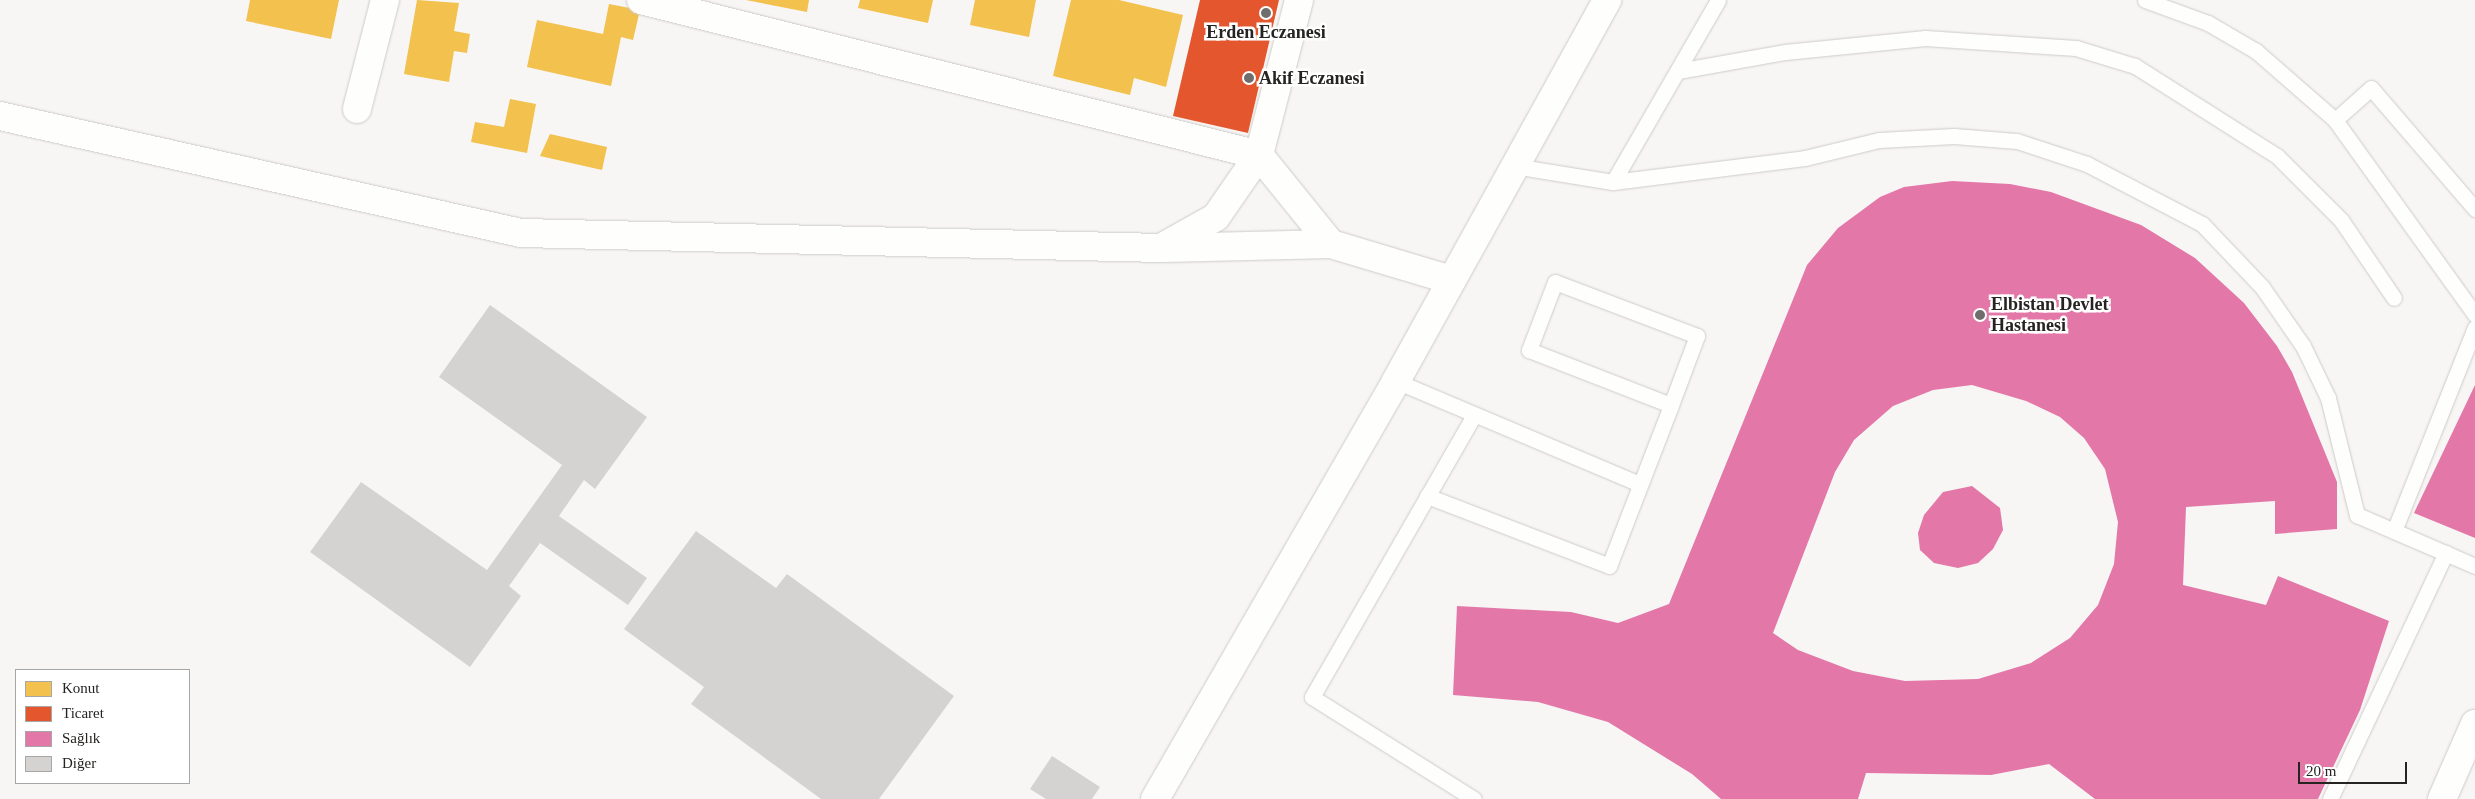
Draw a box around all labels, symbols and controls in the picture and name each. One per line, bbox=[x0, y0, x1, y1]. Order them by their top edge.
marker: Erden Eczanesi bbox=[1260, 7, 1272, 19]
place label: Erden Eczanesi bbox=[1206, 21, 1326, 43]
place label: Akif Eczanesi bbox=[1259, 67, 1364, 89]
marker: Akif Eczanesi bbox=[1243, 72, 1255, 84]
place label: Elbistan Devlet Hastanesi bbox=[1991, 294, 2109, 336]
marker: Elbistan Devlet Hastanesi bbox=[1973, 308, 1987, 322]
legend bbox=[15, 669, 190, 784]
text: Konut bbox=[62, 680, 100, 696]
text: Ticaret bbox=[62, 705, 104, 721]
text: Sağlık bbox=[62, 730, 100, 746]
scale bar bbox=[2300, 752, 2409, 784]
text: Diğer bbox=[62, 755, 96, 771]
text: 20 m bbox=[2306, 763, 2336, 779]

